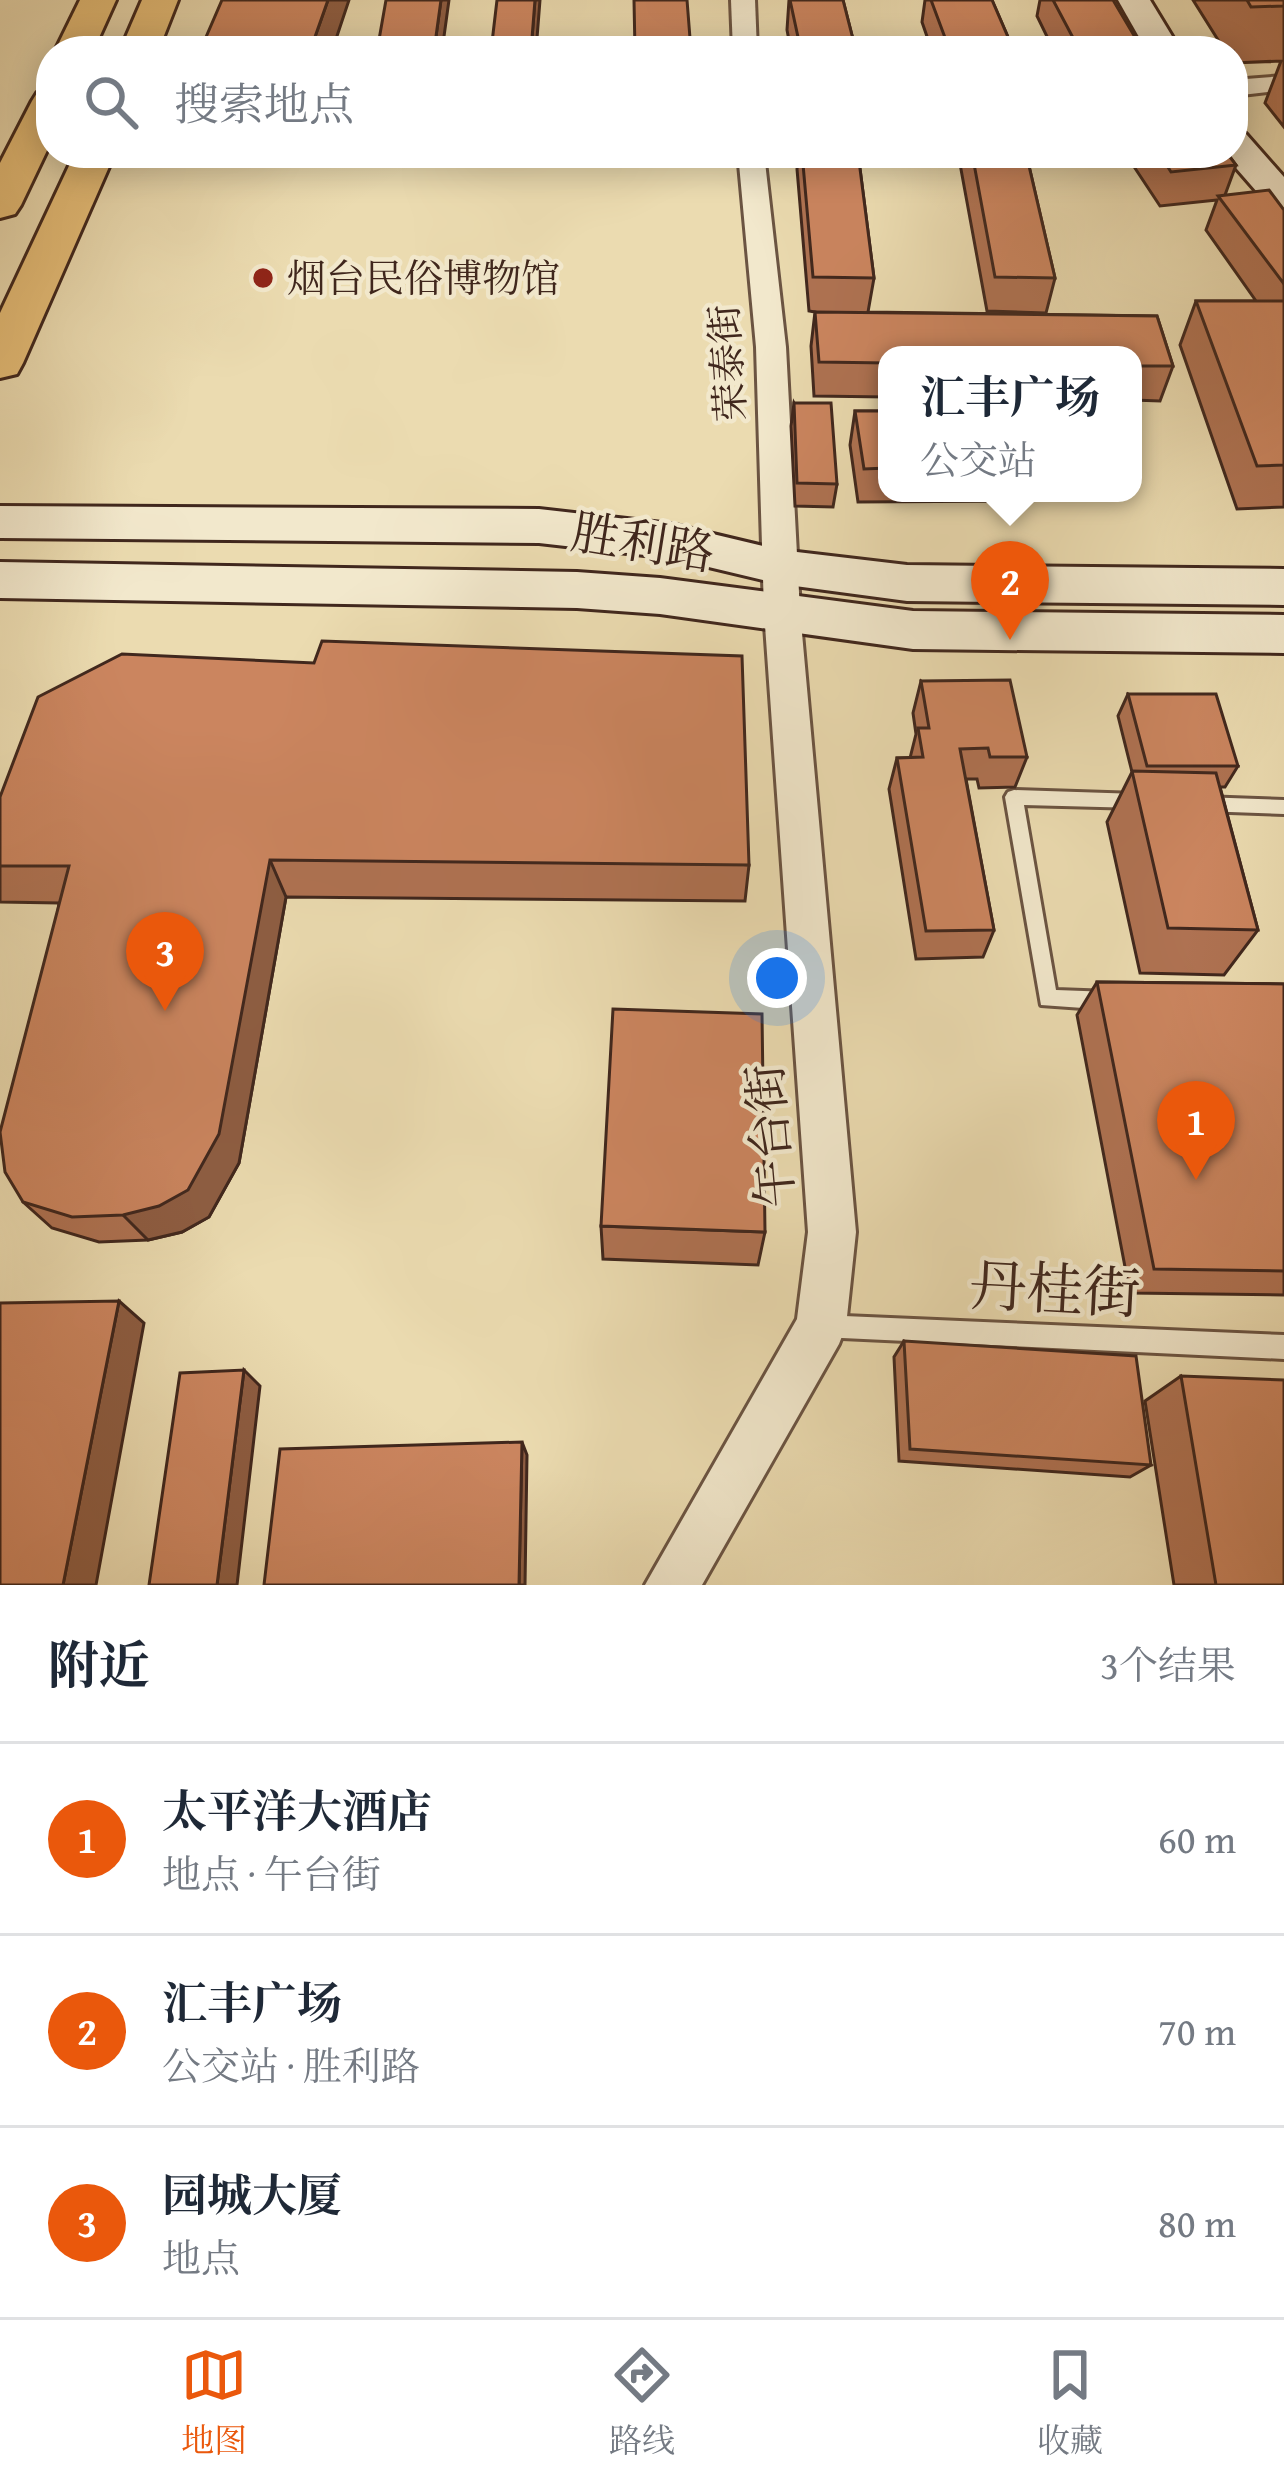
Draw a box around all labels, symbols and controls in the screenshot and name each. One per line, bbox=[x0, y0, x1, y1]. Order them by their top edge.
search box bbox=[36, 36, 1248, 168]
icon: search bbox=[78, 69, 144, 135]
text: 搜索地点 bbox=[174, 71, 354, 136]
place label: 烟台民俗博物馆 bbox=[287, 249, 560, 306]
marker: 烟台民俗博物馆 bbox=[250, 265, 276, 291]
street label: 荣泰街 bbox=[694, 303, 759, 423]
popup bbox=[878, 346, 1142, 502]
text: 汇丰广场 bbox=[920, 364, 1100, 429]
text: 公交站 bbox=[920, 431, 1037, 488]
street label: 胜利路 bbox=[566, 495, 720, 588]
pin: 2 bbox=[971, 541, 1049, 640]
pin: 3 bbox=[126, 912, 204, 1011]
your location bbox=[747, 948, 807, 1008]
street label: 午台街 bbox=[728, 1061, 811, 1211]
pin: 1 bbox=[1157, 1081, 1235, 1180]
street label: 丹桂街 bbox=[967, 1242, 1143, 1334]
text: 附近 bbox=[48, 1627, 150, 1702]
text: 3个结果 bbox=[1100, 1636, 1236, 1693]
text: 太平洋大酒店 bbox=[162, 1778, 432, 1843]
text: 1 bbox=[77, 1810, 97, 1867]
text: 60 m bbox=[1158, 1810, 1236, 1867]
text: 地点 · 午台街 bbox=[162, 1845, 381, 1902]
text: 汇丰广场 bbox=[162, 1970, 342, 2035]
text: 2 bbox=[77, 2002, 97, 2059]
text: 70 m bbox=[1158, 2002, 1236, 2059]
text: 公交站 · 胜利路 bbox=[162, 2037, 420, 2094]
text: 园城大厦 bbox=[162, 2162, 342, 2227]
text: 3 bbox=[77, 2194, 97, 2251]
text: 80 m bbox=[1158, 2194, 1236, 2251]
text: 地点 bbox=[162, 2229, 240, 2286]
tab: 地图 bbox=[181, 2342, 247, 2464]
tab: 路线 bbox=[609, 2342, 675, 2464]
tab: 收藏 bbox=[1037, 2342, 1103, 2464]

